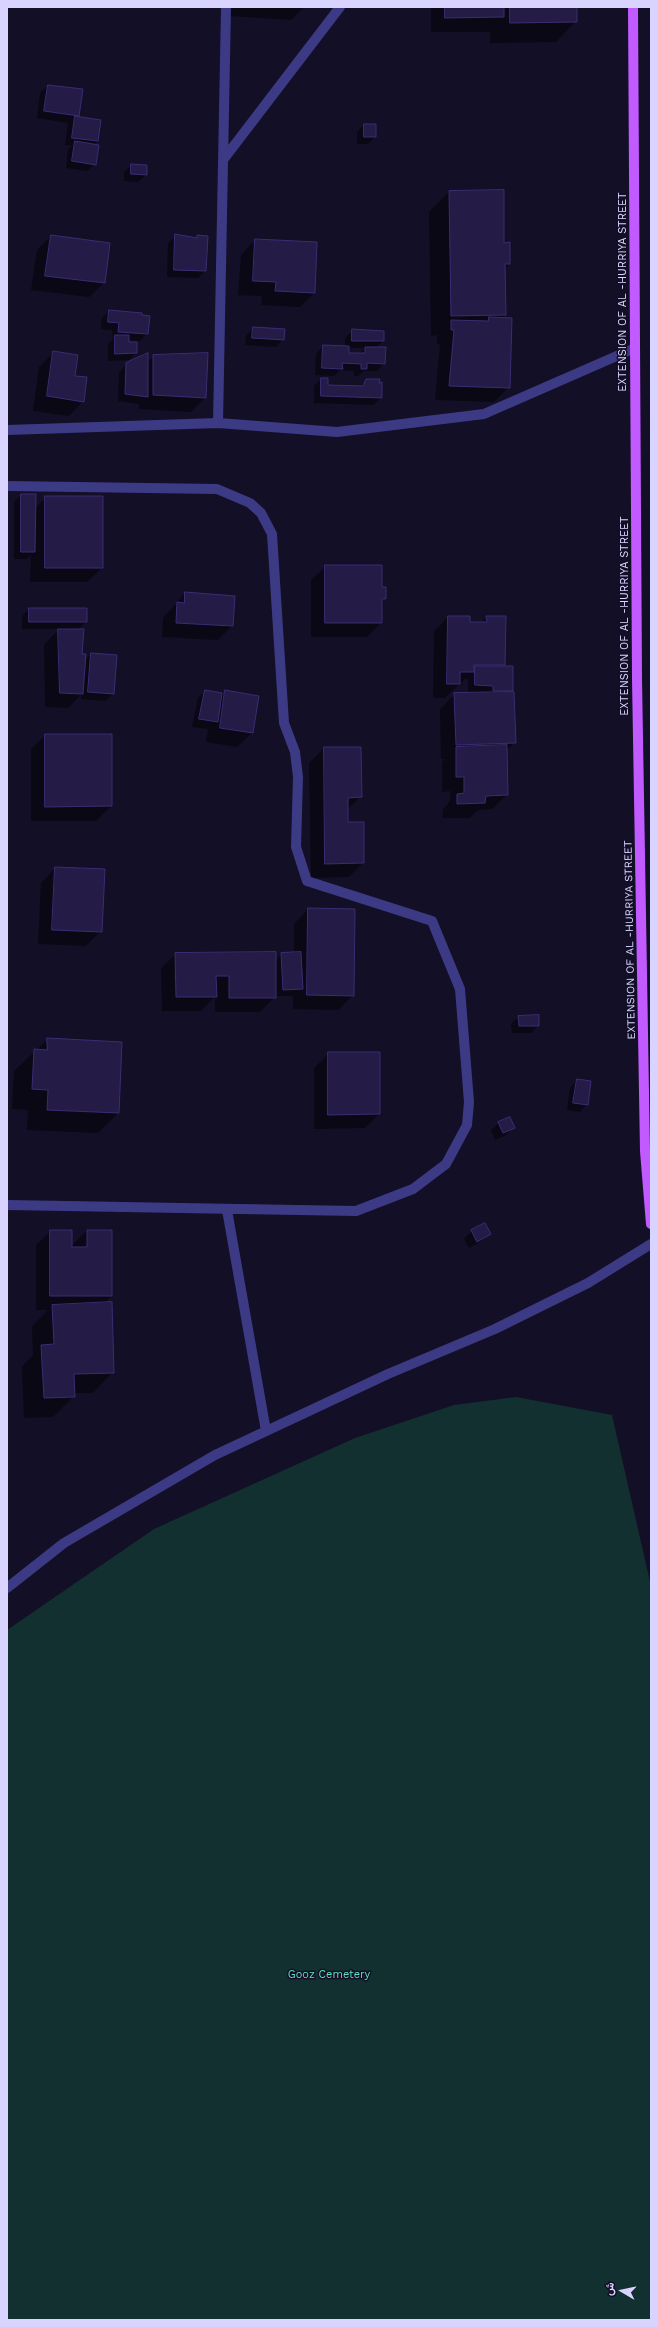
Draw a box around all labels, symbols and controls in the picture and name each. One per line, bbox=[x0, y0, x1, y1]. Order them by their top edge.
street label: EXTENSION OF AL -HURRIYA STREET bbox=[616, 192, 630, 392]
street label: EXTENSION OF AL -HURRIYA STREET bbox=[618, 516, 632, 716]
street label: EXTENSION OF AL -HURRIYA STREET bbox=[622, 840, 638, 1040]
park label: Gooz Cemetery bbox=[288, 1968, 370, 1982]
north arrow bbox=[602, 2271, 642, 2311]
text: ش bbox=[602, 2281, 617, 2297]

